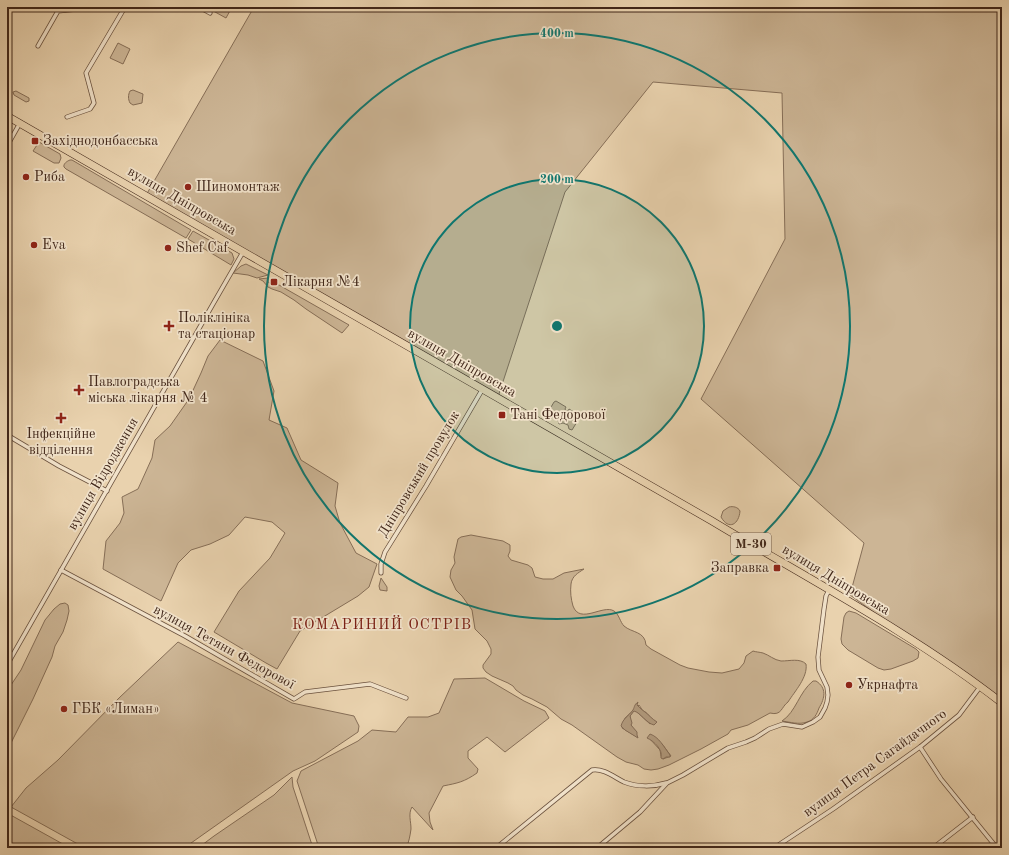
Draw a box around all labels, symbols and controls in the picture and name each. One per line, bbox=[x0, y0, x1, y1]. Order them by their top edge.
text: 400 m bbox=[540, 28, 574, 40]
place label: Західнодонбасська bbox=[43, 134, 158, 148]
marker: Західнодонбасська bbox=[30, 136, 40, 146]
street label: вулиця Дніпровська bbox=[125, 164, 239, 238]
place label: Риба bbox=[34, 170, 65, 184]
marker: Риба bbox=[21, 172, 31, 182]
text: 200 m bbox=[540, 174, 574, 186]
place label: Шиномонтаж bbox=[196, 180, 280, 194]
marker: Шиномонтаж bbox=[183, 182, 193, 192]
place label: Eva bbox=[42, 238, 66, 252]
marker: Eva bbox=[29, 240, 39, 250]
place label: Shef Caf bbox=[176, 241, 230, 255]
marker: Shef Caf bbox=[163, 243, 173, 253]
place label: Лікарня №4 bbox=[282, 275, 360, 289]
marker: Лікарня №4 bbox=[269, 277, 279, 287]
place label: Поліклініка та стаціонар bbox=[178, 311, 255, 341]
centre of rings bbox=[550, 319, 564, 333]
marker: Поліклініка та стаціонар bbox=[163, 320, 175, 332]
street label: вулиця Дніпровська bbox=[405, 326, 519, 400]
place label: Павлоградська міська лікарня № 4 bbox=[88, 375, 208, 405]
marker: Павлоградська міська лікарня № 4 bbox=[73, 384, 85, 396]
street label: Дніпровський провулок bbox=[376, 408, 462, 540]
place label: Тані Федорової bbox=[510, 408, 605, 422]
marker: Тані Федорової bbox=[497, 410, 507, 420]
marker: Інфекційне відділення bbox=[55, 412, 67, 424]
street label: вулиця Відродження bbox=[65, 416, 141, 532]
place label: Інфекційне відділення bbox=[26, 427, 96, 457]
road number: М-30 bbox=[731, 533, 771, 555]
street label: вулиця Дніпровська bbox=[780, 542, 892, 618]
place label: Заправка bbox=[711, 561, 769, 575]
marker: Заправка bbox=[772, 563, 782, 573]
street label: вулиця Тетяни Федорової bbox=[151, 602, 297, 692]
district label: КОМАРИНИЙ ОСТРІВ bbox=[292, 614, 472, 633]
place label: Укрнафта bbox=[857, 678, 918, 693]
marker: Укрнафта bbox=[844, 680, 854, 690]
place label: ГБК «Лиман» bbox=[72, 702, 160, 716]
marker: ГБК «Лиман» bbox=[59, 704, 69, 714]
street label: вулиця Петра Сагайдачного bbox=[801, 706, 949, 820]

